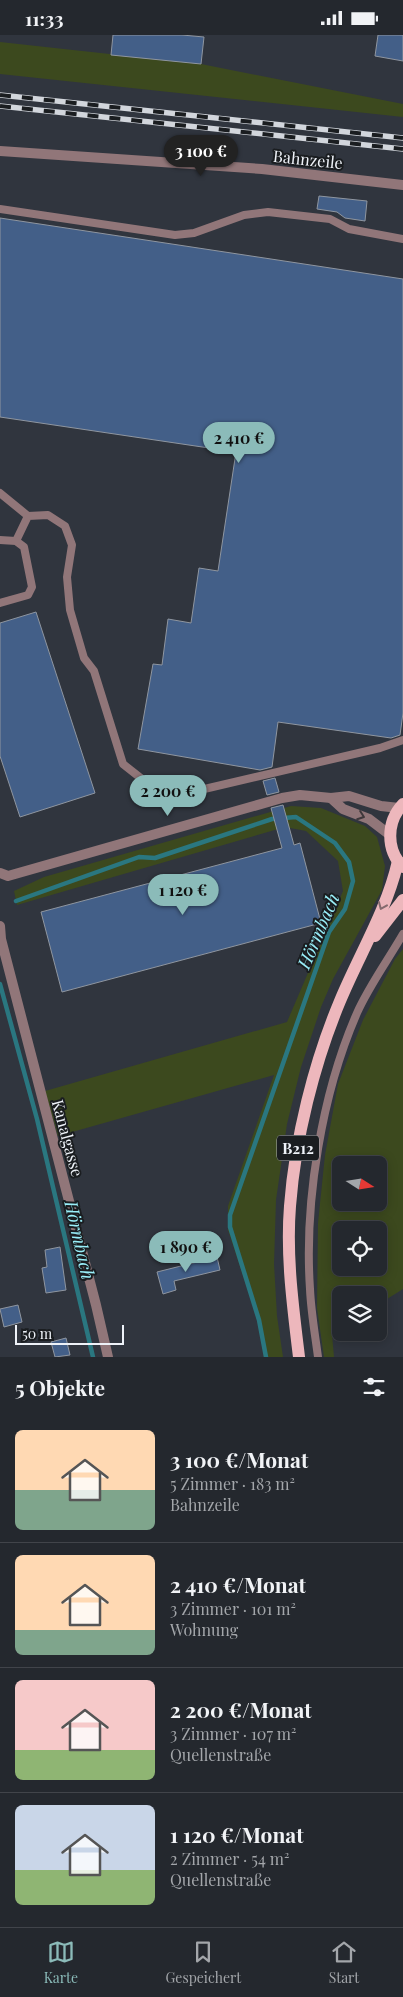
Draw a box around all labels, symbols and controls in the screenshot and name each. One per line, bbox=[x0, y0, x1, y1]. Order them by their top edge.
text: 11:33 bbox=[25, 5, 64, 31]
pin: 3 100 € bbox=[155, 135, 247, 177]
text: 3 100 € bbox=[175, 140, 227, 161]
street label: Bahnzeile bbox=[272, 145, 344, 173]
pin: 2 410 € bbox=[193, 421, 285, 464]
text: 2 410 € bbox=[214, 427, 264, 448]
pin: 2 200 € bbox=[122, 775, 214, 817]
text: 2 200 € bbox=[141, 780, 195, 801]
one-way arrow bbox=[356, 810, 364, 820]
pin: 1 120 € bbox=[137, 873, 229, 916]
text: 1 120 € bbox=[159, 879, 207, 900]
water label: Hörmbach bbox=[291, 889, 345, 973]
one-way arrow bbox=[378, 901, 389, 910]
street label: Kanalgasse bbox=[48, 1097, 88, 1179]
road number: B212 bbox=[277, 1135, 319, 1161]
north arrow bbox=[332, 1156, 388, 1211]
map controls bbox=[332, 1156, 387, 1341]
water label: Hörmbach bbox=[59, 1197, 101, 1282]
button: locate bbox=[332, 1221, 387, 1276]
pin: 1 890 € bbox=[140, 1231, 232, 1273]
text: 1 890 € bbox=[160, 1236, 212, 1257]
button: layers bbox=[332, 1286, 387, 1341]
scale bar bbox=[15, 1322, 124, 1345]
text: 50 m bbox=[22, 1324, 52, 1343]
text: 5 Objekte bbox=[15, 1373, 105, 1401]
icon: filters bbox=[360, 1373, 388, 1401]
text: 3 100 €/Monat bbox=[170, 1445, 308, 1473]
icon: home bbox=[55, 1450, 115, 1510]
text: 5 Zimmer · 183 m² bbox=[170, 1473, 295, 1494]
text: Bahnzeile bbox=[170, 1494, 240, 1515]
text: 2 410 €/Monat bbox=[170, 1570, 306, 1598]
icon: home bbox=[55, 1575, 115, 1635]
text: 3 Zimmer · 101 m² bbox=[170, 1598, 296, 1619]
text: Wohnung bbox=[170, 1619, 238, 1640]
text: 2 200 €/Monat bbox=[170, 1695, 312, 1723]
icon: home bbox=[55, 1700, 115, 1760]
text: 3 Zimmer · 107 m² bbox=[170, 1723, 296, 1744]
text: Quellenstraße bbox=[170, 1744, 271, 1765]
text: 1 120 €/Monat bbox=[170, 1820, 304, 1848]
icon: home bbox=[55, 1825, 115, 1885]
text: 2 Zimmer · 54 m² bbox=[170, 1848, 289, 1869]
text: Quellenstraße bbox=[170, 1869, 271, 1890]
tab: Karte bbox=[44, 1938, 78, 1987]
tab: Gespeichert bbox=[165, 1938, 241, 1987]
tab: Start bbox=[329, 1938, 359, 1987]

